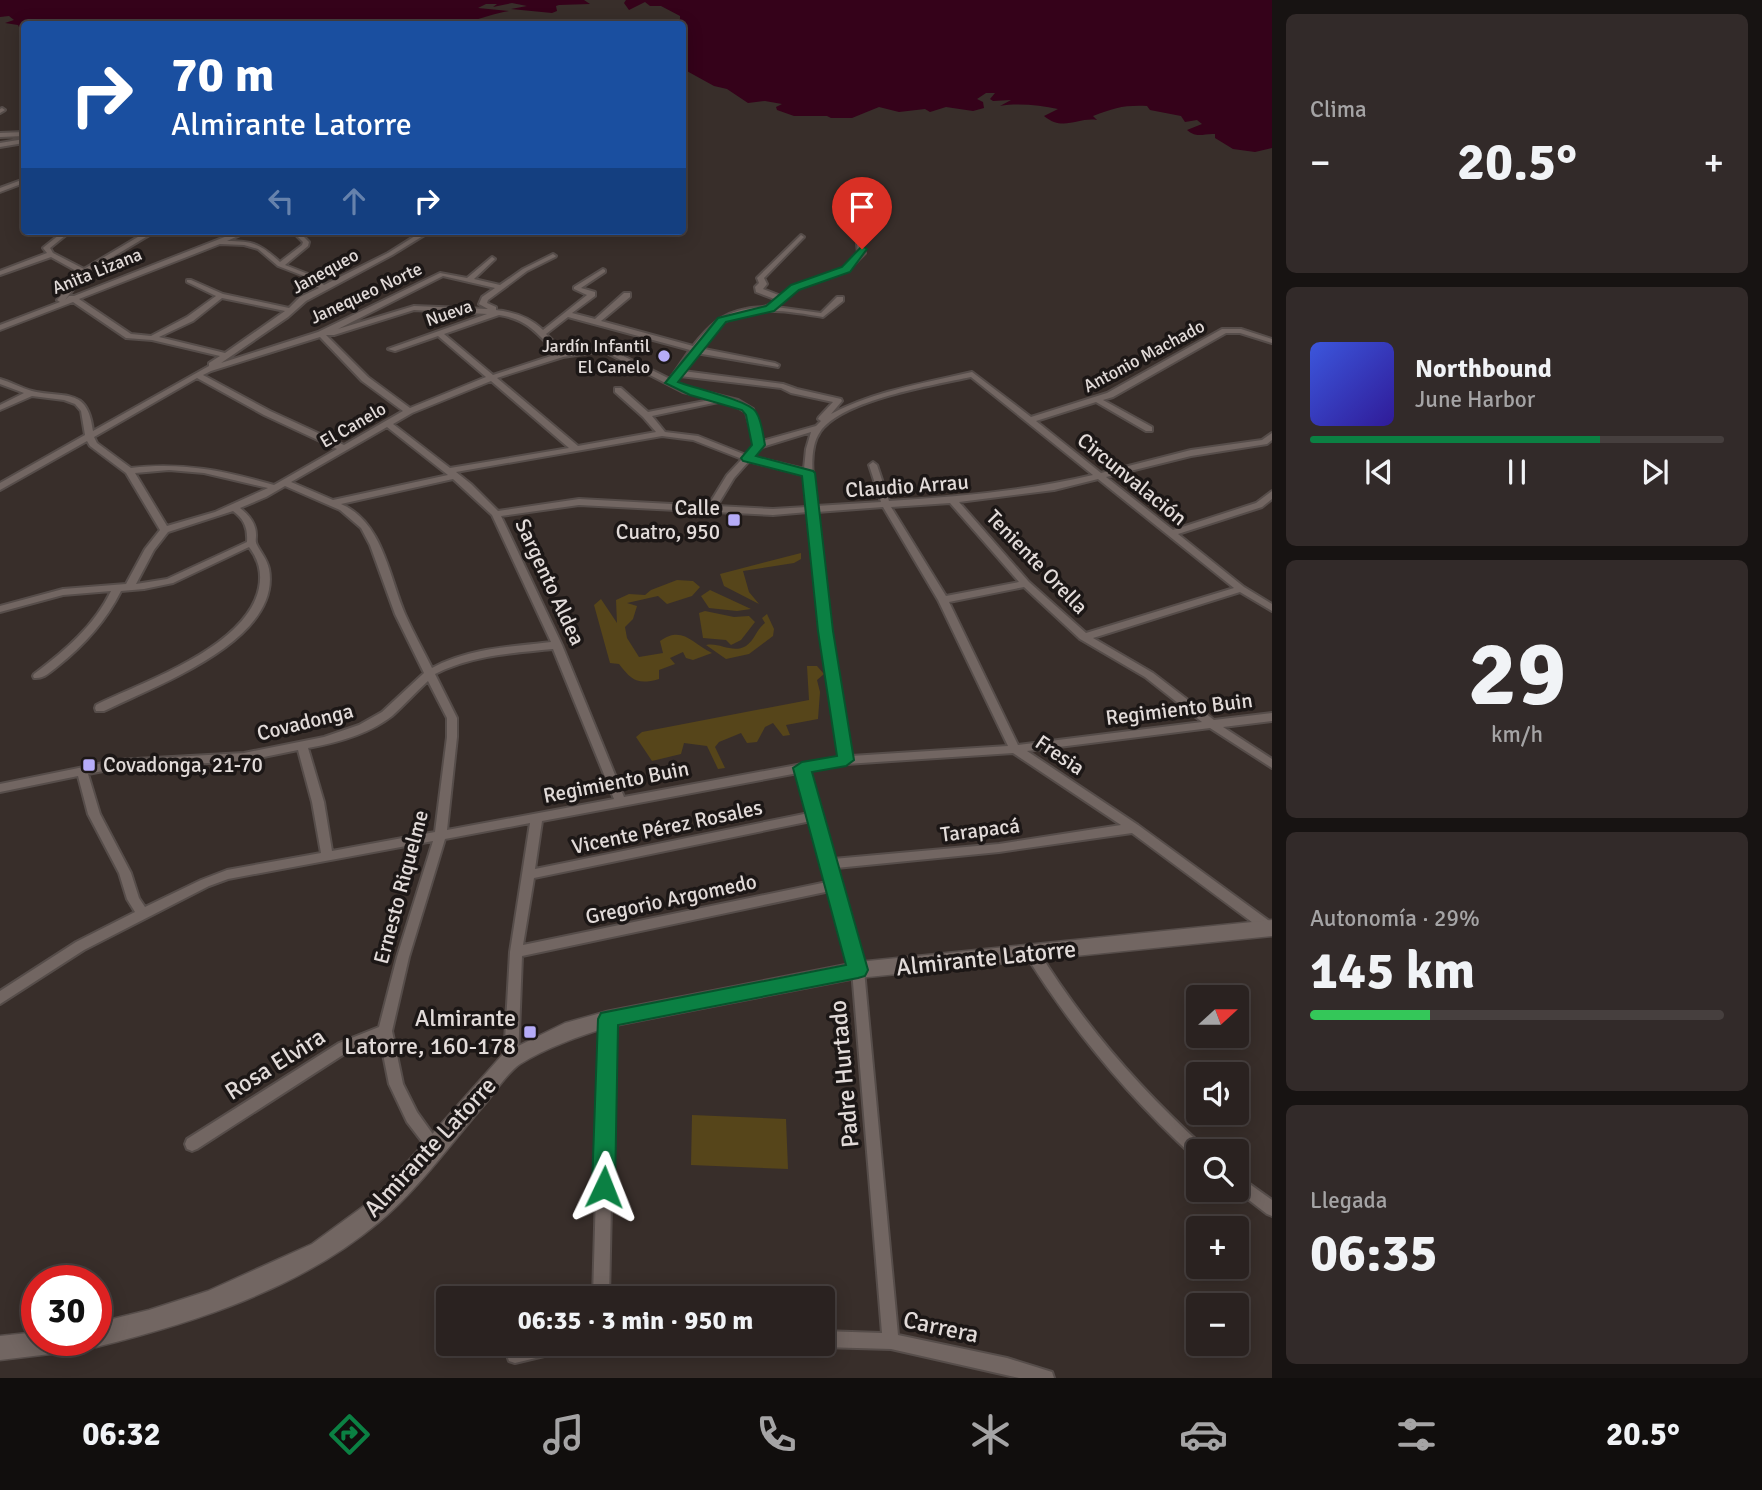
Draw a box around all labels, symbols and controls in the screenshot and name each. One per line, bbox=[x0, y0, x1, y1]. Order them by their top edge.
text: 70 m bbox=[171, 45, 274, 105]
icon: right bbox=[56, 49, 147, 140]
text: Clima bbox=[1310, 95, 1367, 124]
text: Almirante Latorre bbox=[171, 105, 412, 144]
text: 20.5° bbox=[1457, 130, 1577, 194]
text: − bbox=[1310, 139, 1331, 186]
text: + bbox=[1703, 139, 1724, 186]
pin bbox=[832, 177, 892, 249]
icon: left bbox=[262, 182, 300, 220]
icon: ahead bbox=[335, 182, 373, 220]
icon: right bbox=[408, 182, 446, 220]
icon: arrive bbox=[843, 188, 881, 226]
street label: Anita Lizana bbox=[49, 243, 145, 299]
street label: Janequeo bbox=[288, 244, 362, 298]
street label: Janequeo Norte bbox=[307, 257, 425, 329]
street label: Nueva bbox=[423, 295, 475, 331]
street label: Antonio Machado bbox=[1080, 315, 1208, 397]
place label: Jardín Infantil El Canelo bbox=[542, 335, 650, 378]
marker: Jardín Infantil El Canelo bbox=[656, 348, 672, 364]
text: Northbound bbox=[1415, 353, 1552, 385]
text: June Harbor bbox=[1415, 385, 1535, 414]
street label: El Canelo bbox=[316, 397, 390, 453]
street label: Circunvalación bbox=[1072, 427, 1192, 531]
icon: previous bbox=[1360, 453, 1398, 491]
icon: pause bbox=[1498, 453, 1536, 491]
icon: next bbox=[1636, 453, 1674, 491]
street label: Claudio Arrau bbox=[844, 469, 970, 503]
place label: Calle Cuatro, 950 bbox=[616, 495, 720, 545]
street label: Teniente Orella bbox=[981, 504, 1093, 620]
marker: Calle Cuatro, 950 bbox=[726, 512, 742, 528]
street label: Sargento Aldea bbox=[509, 515, 591, 649]
text: 29 bbox=[1468, 618, 1566, 731]
street label: Regimiento Buin bbox=[1104, 687, 1254, 731]
street label: Covadonga bbox=[254, 697, 356, 747]
text: km/h bbox=[1491, 720, 1543, 749]
street label: Fresia bbox=[1030, 729, 1090, 781]
place label: Covadonga, 21-70 bbox=[103, 752, 263, 778]
street label: Regimiento Buin bbox=[541, 755, 691, 809]
marker: Covadonga, 21-70 bbox=[81, 757, 97, 773]
street label: Vicente Pérez Rosales bbox=[569, 794, 765, 860]
street label: Ernesto Riquelme bbox=[368, 807, 434, 967]
street label: Tarapacá bbox=[939, 812, 1021, 848]
street label: Gregorio Argomedo bbox=[583, 868, 759, 930]
text: Autonomía · 29% bbox=[1310, 904, 1480, 933]
street label: Almirante Latorre bbox=[895, 934, 1077, 982]
text: 145 km bbox=[1310, 939, 1475, 1003]
north arrow bbox=[1186, 985, 1250, 1048]
map controls bbox=[1186, 985, 1249, 1356]
street label: Padre Hurtado bbox=[823, 999, 865, 1149]
place label: Almirante Latorre, 160-178 bbox=[344, 1003, 516, 1061]
street label: Rosa Elvira bbox=[219, 1021, 331, 1107]
marker: Almirante Latorre, 160-178 bbox=[522, 1024, 538, 1040]
button: sound bbox=[1186, 1062, 1249, 1125]
street label: Almirante Latorre bbox=[357, 1071, 503, 1223]
button: search bbox=[1186, 1139, 1249, 1202]
position arrow bbox=[567, 1150, 641, 1224]
text: Llegada bbox=[1310, 1186, 1387, 1215]
button: + bbox=[1186, 1216, 1249, 1279]
text: 06:35 bbox=[1310, 1221, 1438, 1285]
speed limit sign: 30 bbox=[21, 1265, 112, 1356]
button: − bbox=[1186, 1293, 1249, 1356]
street label: Carrera bbox=[900, 1304, 982, 1350]
text: 06:35 · 3 min · 950 m bbox=[518, 1305, 753, 1337]
icon: directions bbox=[325, 1410, 374, 1459]
icon: music bbox=[539, 1410, 588, 1459]
icon: phone bbox=[752, 1410, 801, 1459]
icon: climate bbox=[966, 1410, 1015, 1459]
icon: car bbox=[1179, 1410, 1228, 1459]
icon: filters bbox=[1392, 1410, 1441, 1459]
text: 06:32 bbox=[82, 1415, 161, 1454]
text: 20.5° bbox=[1606, 1415, 1680, 1454]

